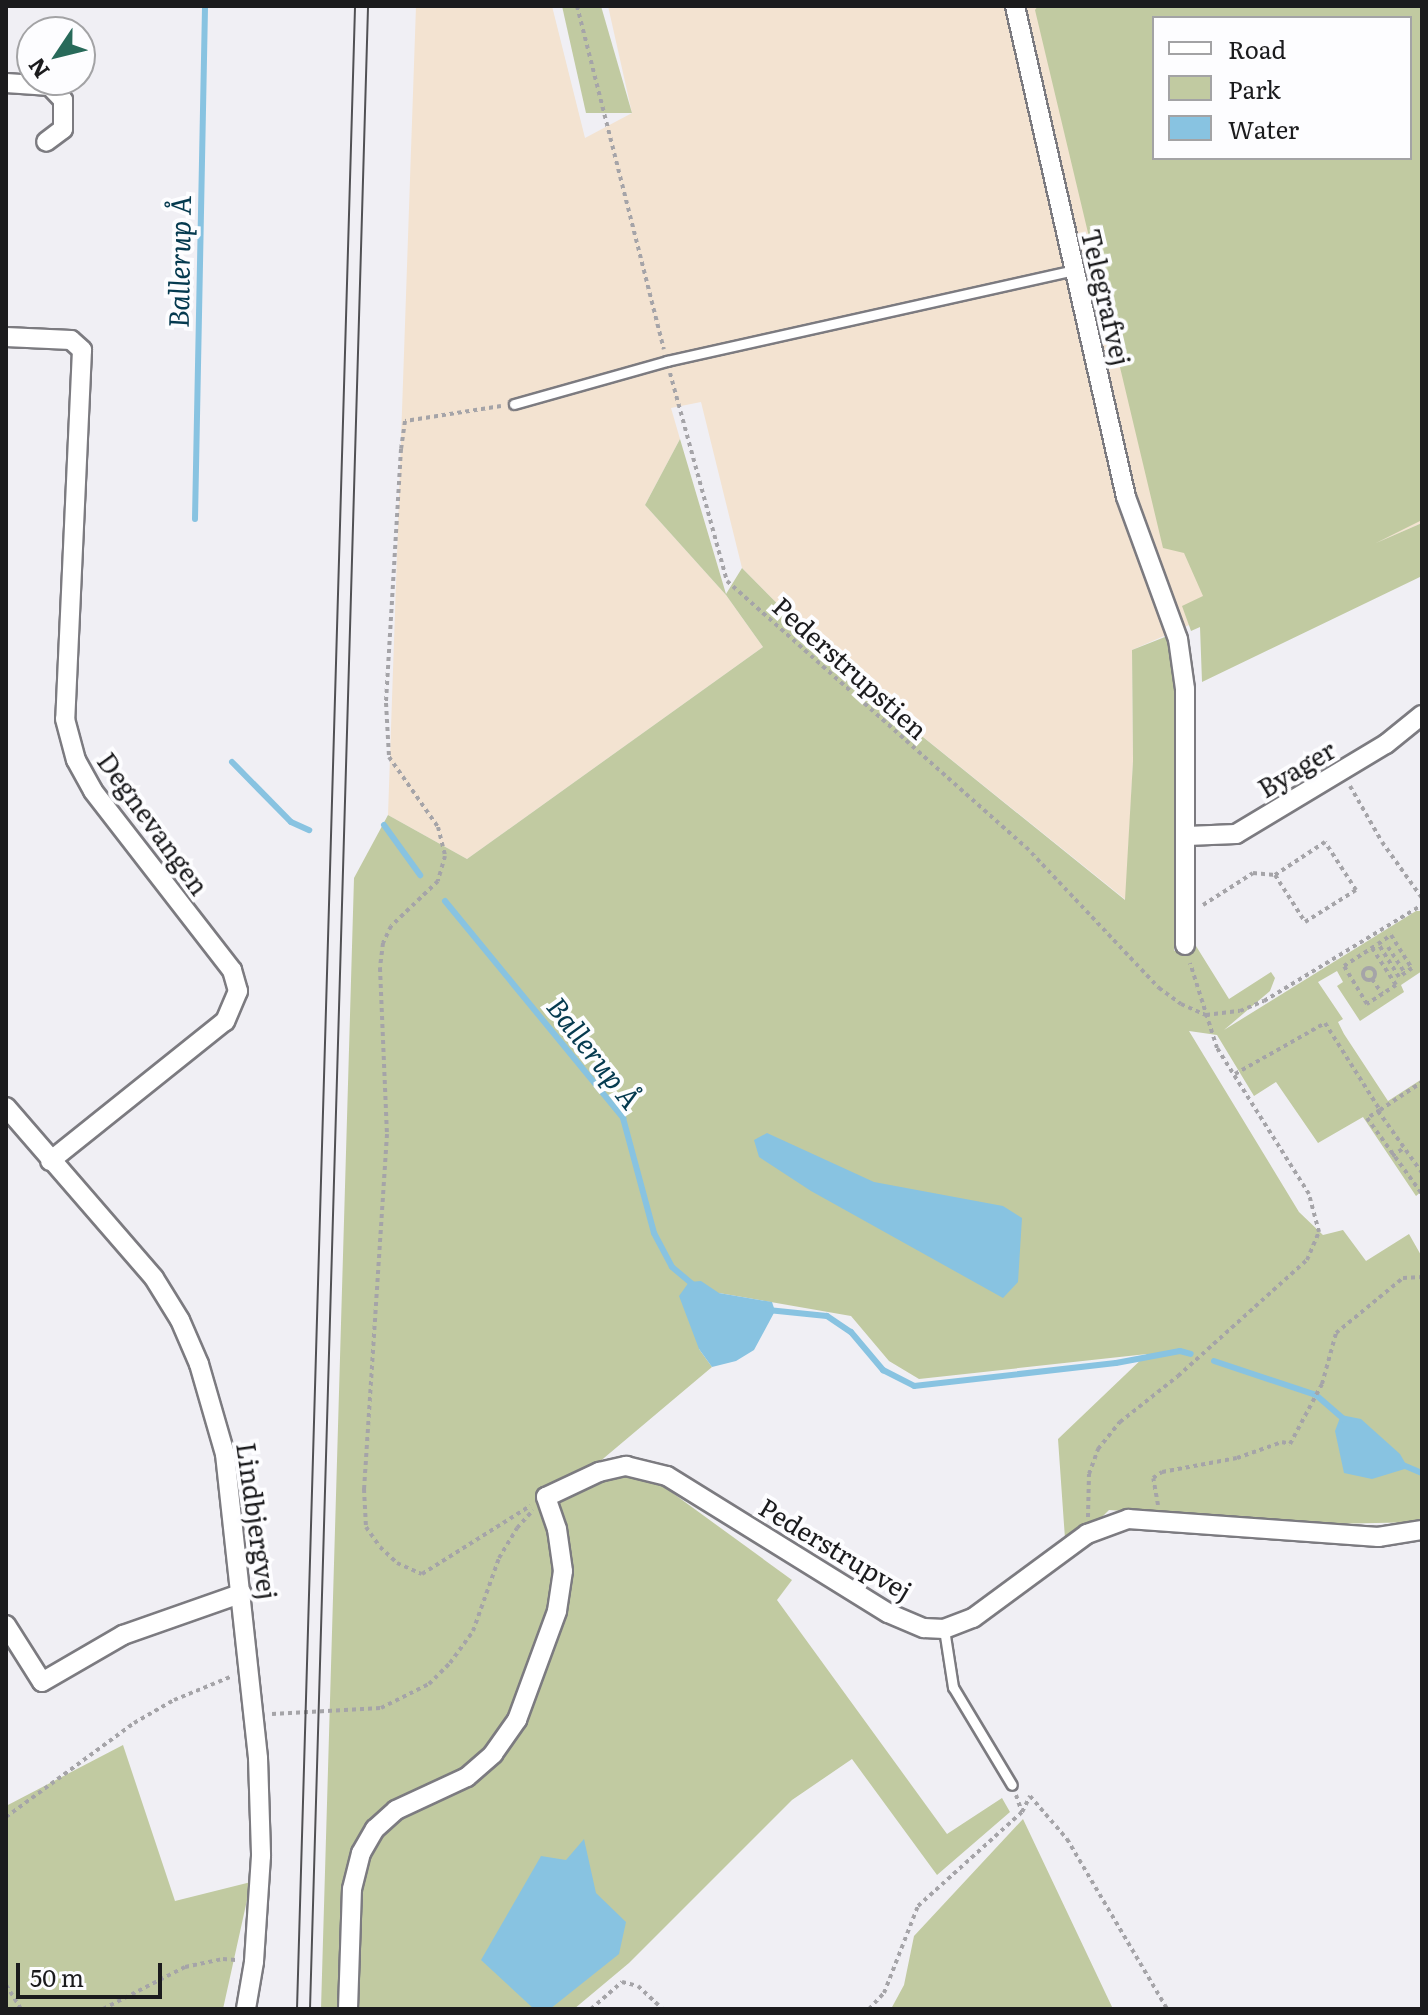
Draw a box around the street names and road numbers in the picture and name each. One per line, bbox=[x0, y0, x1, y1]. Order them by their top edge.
street label: Telegrafvej bbox=[1076, 225, 1138, 369]
street label: Pederstrupstien bbox=[767, 589, 935, 745]
street label: Byager bbox=[1252, 733, 1340, 803]
street label: Degnevangen bbox=[92, 746, 216, 900]
street label: Lindbjergvej bbox=[232, 1440, 284, 1602]
street label: Pederstrupvej bbox=[754, 1490, 918, 1606]

